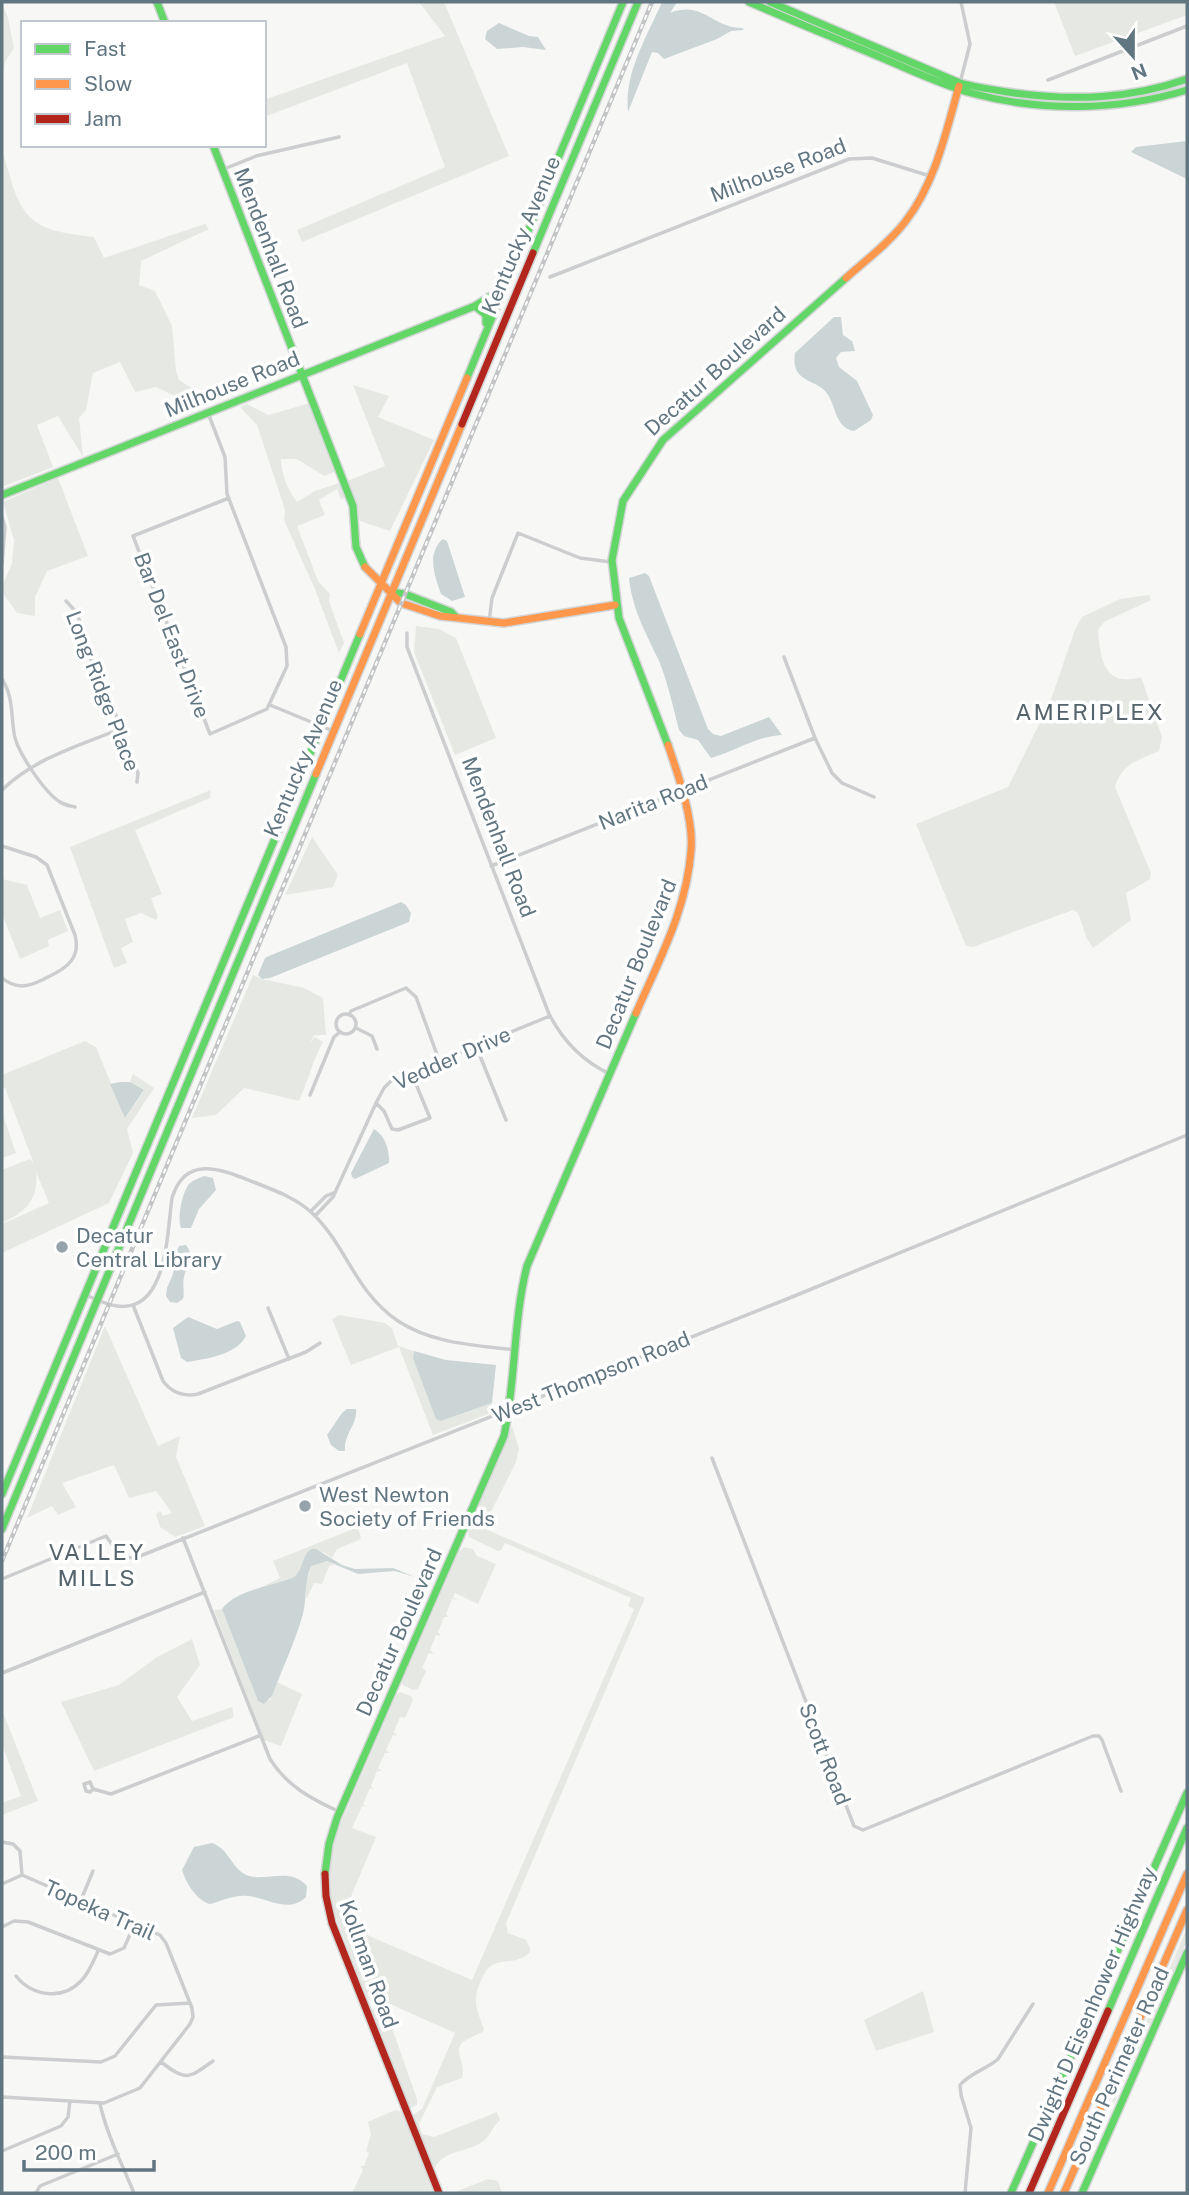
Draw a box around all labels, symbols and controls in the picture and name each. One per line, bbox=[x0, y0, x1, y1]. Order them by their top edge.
legend bbox=[21, 21, 266, 147]
north arrow bbox=[1098, 21, 1168, 91]
text: Fast bbox=[84, 36, 126, 61]
text: N bbox=[1128, 59, 1150, 85]
text: Slow bbox=[84, 71, 132, 96]
text: Jam bbox=[84, 106, 122, 131]
street label: Milhouse Road bbox=[707, 133, 849, 207]
street label: Kentucky Avenue bbox=[476, 152, 566, 318]
street label: Mendenhall Road bbox=[229, 164, 313, 332]
street label: Decatur Boulevard bbox=[639, 301, 791, 441]
street label: Milhouse Road bbox=[161, 346, 303, 422]
street label: Bar Del East Drive bbox=[129, 549, 215, 721]
street label: Long Ridge Place bbox=[61, 607, 145, 775]
street label: Kentucky Avenue bbox=[258, 675, 348, 841]
district label: AMERIPLEX bbox=[1015, 698, 1165, 725]
street label: Mendenhall Road bbox=[457, 753, 541, 921]
street label: Narita Road bbox=[595, 769, 711, 835]
street label: Decatur Boulevard bbox=[591, 875, 681, 1053]
street label: Vedder Drive bbox=[390, 1021, 514, 1095]
place label: Decatur Central Library bbox=[76, 1223, 222, 1272]
marker: Decatur Central Library bbox=[54, 1239, 70, 1255]
street label: West Thompson Road bbox=[488, 1326, 694, 1428]
place label: West Newton Society of Friends bbox=[319, 1482, 495, 1531]
marker: West Newton Society of Friends bbox=[297, 1498, 313, 1514]
district label: VALLEY MILLS bbox=[49, 1538, 145, 1591]
street label: Decatur Boulevard bbox=[351, 1544, 447, 1720]
street label: Scott Road bbox=[794, 1700, 856, 1808]
street label: Dwight D Eisenhower Highway bbox=[1023, 1863, 1161, 2145]
street label: Topeka Trail bbox=[41, 1874, 159, 1946]
street label: Kollman Road bbox=[334, 1896, 404, 2032]
street label: South Perimeter Road bbox=[1064, 1963, 1174, 2169]
scale bar bbox=[24, 2128, 154, 2172]
text: 200 m bbox=[35, 2140, 96, 2165]

